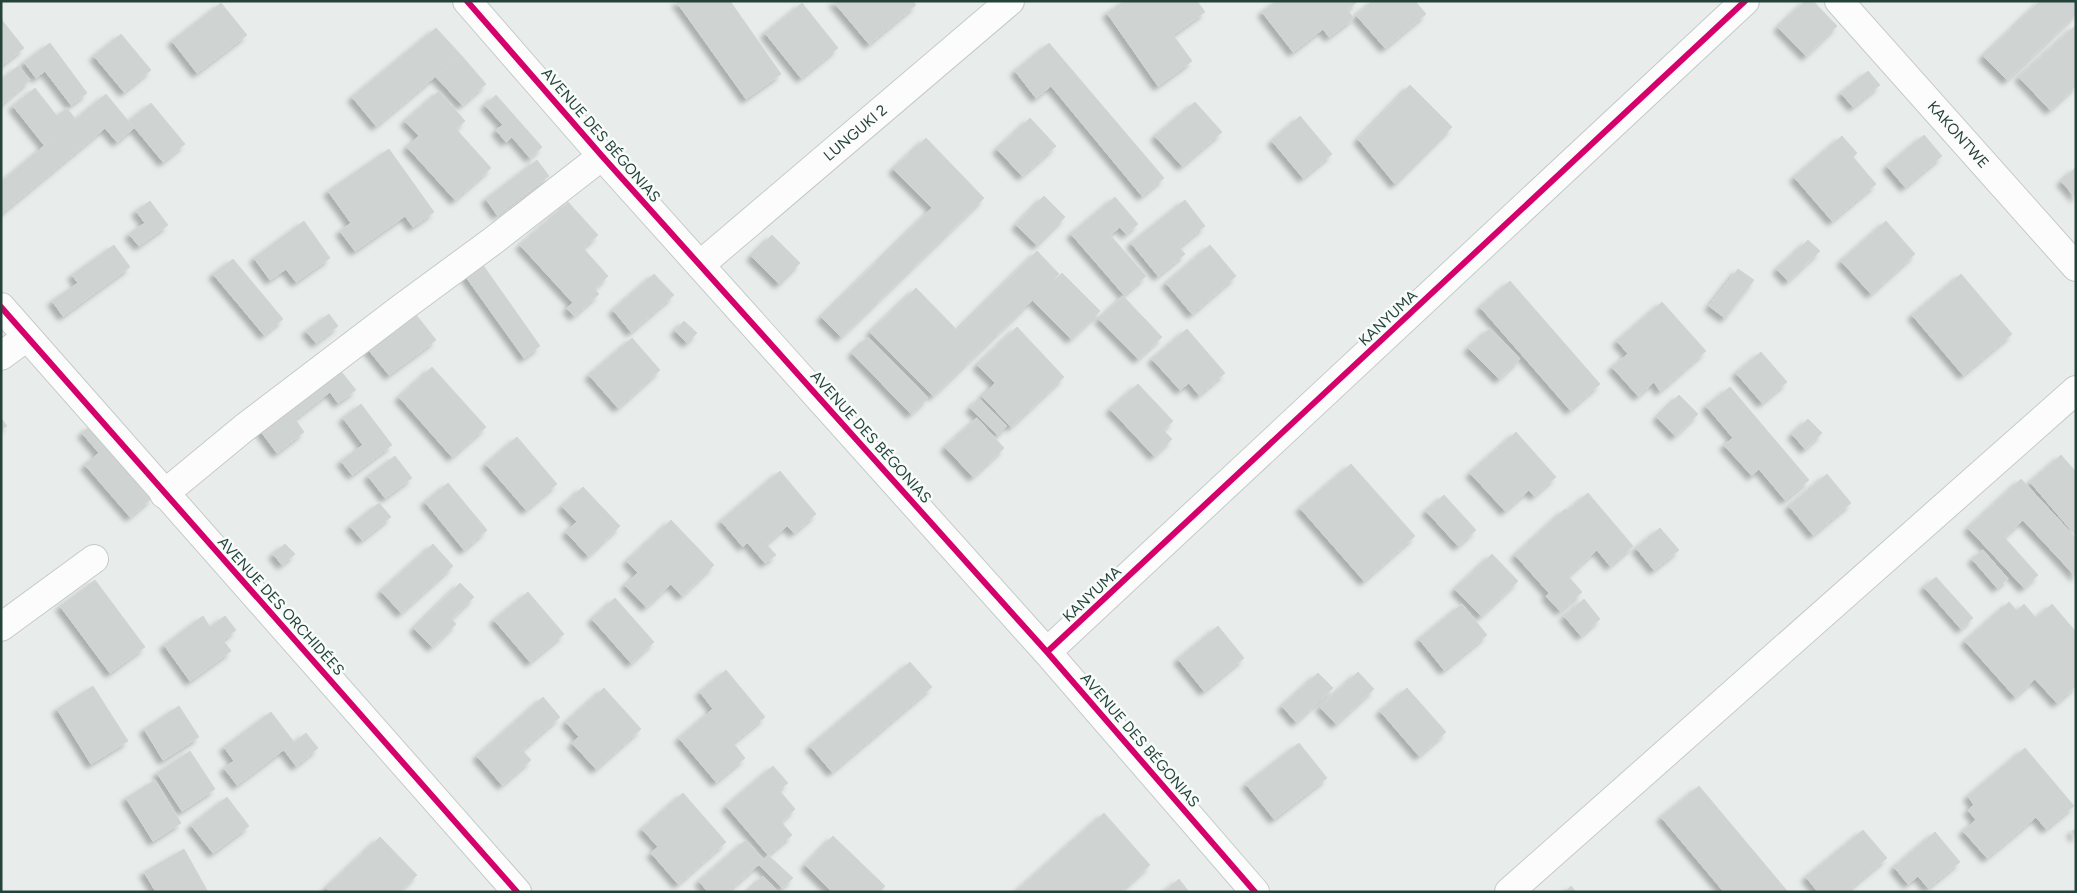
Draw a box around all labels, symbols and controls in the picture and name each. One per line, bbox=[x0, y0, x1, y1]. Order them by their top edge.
street label: AVENUE DES BÉGONIAS bbox=[538, 64, 664, 206]
street label: KAKONTWE bbox=[1924, 98, 1993, 172]
street label: LUNGUKI 2 bbox=[820, 101, 891, 165]
street label: KANYUMA bbox=[1355, 286, 1421, 350]
street label: AVENUE DES BÉGONIAS bbox=[807, 367, 935, 507]
street label: AVENUE DES ORCHIDÉES bbox=[214, 533, 348, 679]
street label: KANYUMA bbox=[1059, 562, 1125, 626]
street label: AVENUE DES BÉGONIAS bbox=[1077, 669, 1203, 811]

